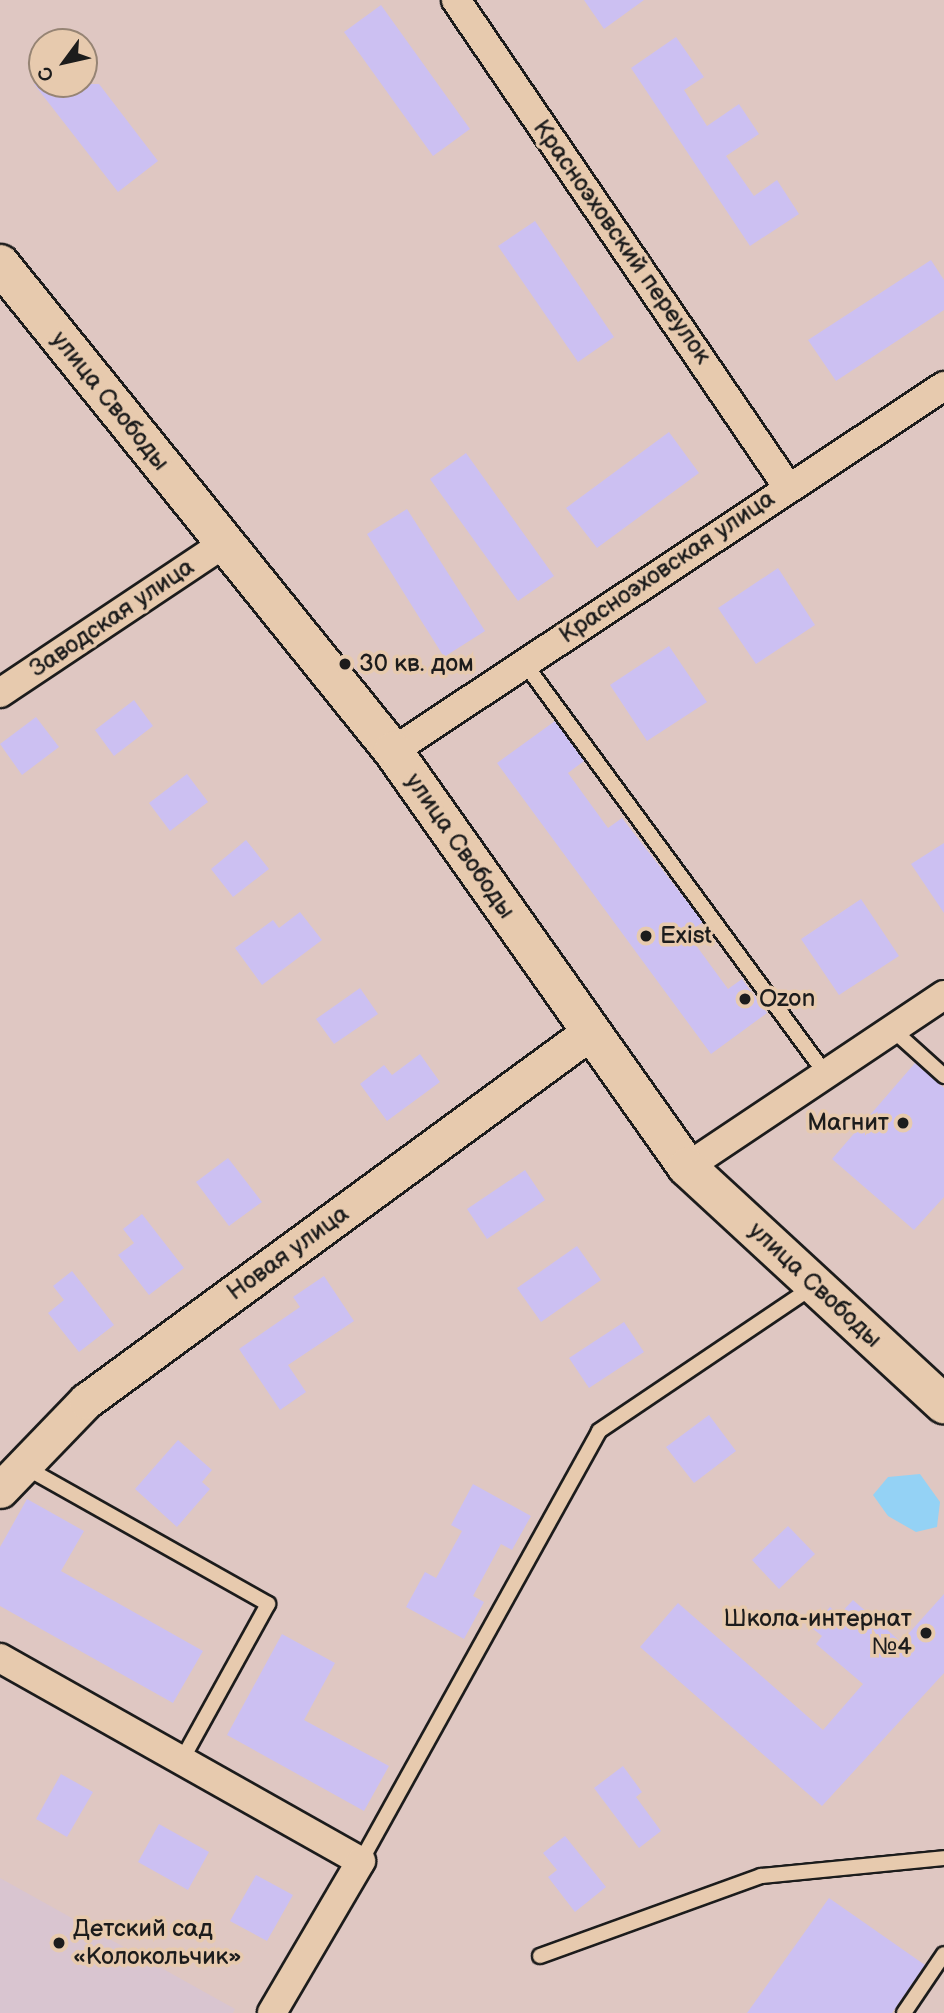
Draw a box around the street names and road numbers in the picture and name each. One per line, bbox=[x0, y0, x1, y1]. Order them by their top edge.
street label: Красноэховский переулок bbox=[527, 114, 717, 370]
street label: улица Свободы bbox=[45, 325, 175, 477]
street label: Красноэховская улица bbox=[554, 484, 780, 650]
street label: Заводская улица bbox=[24, 552, 200, 684]
street label: улица Свободы bbox=[399, 768, 521, 924]
street label: Новая улица bbox=[222, 1199, 354, 1307]
street label: улица Свободы bbox=[743, 1216, 887, 1354]

